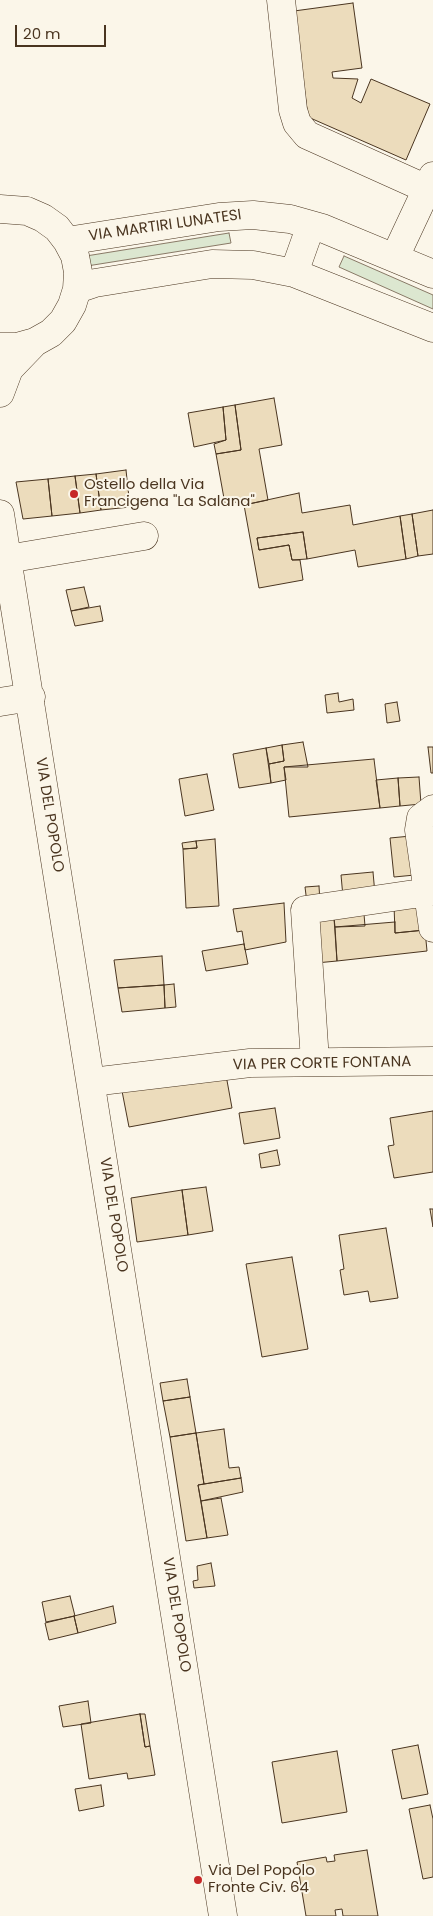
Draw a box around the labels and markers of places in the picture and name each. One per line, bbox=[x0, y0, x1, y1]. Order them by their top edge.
place label: Ostello della Via Francigena "La Salana" bbox=[84, 476, 255, 511]
marker: Ostello della Via Francigena "La Salana" bbox=[68, 488, 80, 500]
place label: Via Del Popolo Fronte Civ. 64 bbox=[208, 1862, 315, 1897]
marker: Via Del Popolo Fronte Civ. 64 bbox=[192, 1874, 204, 1886]

